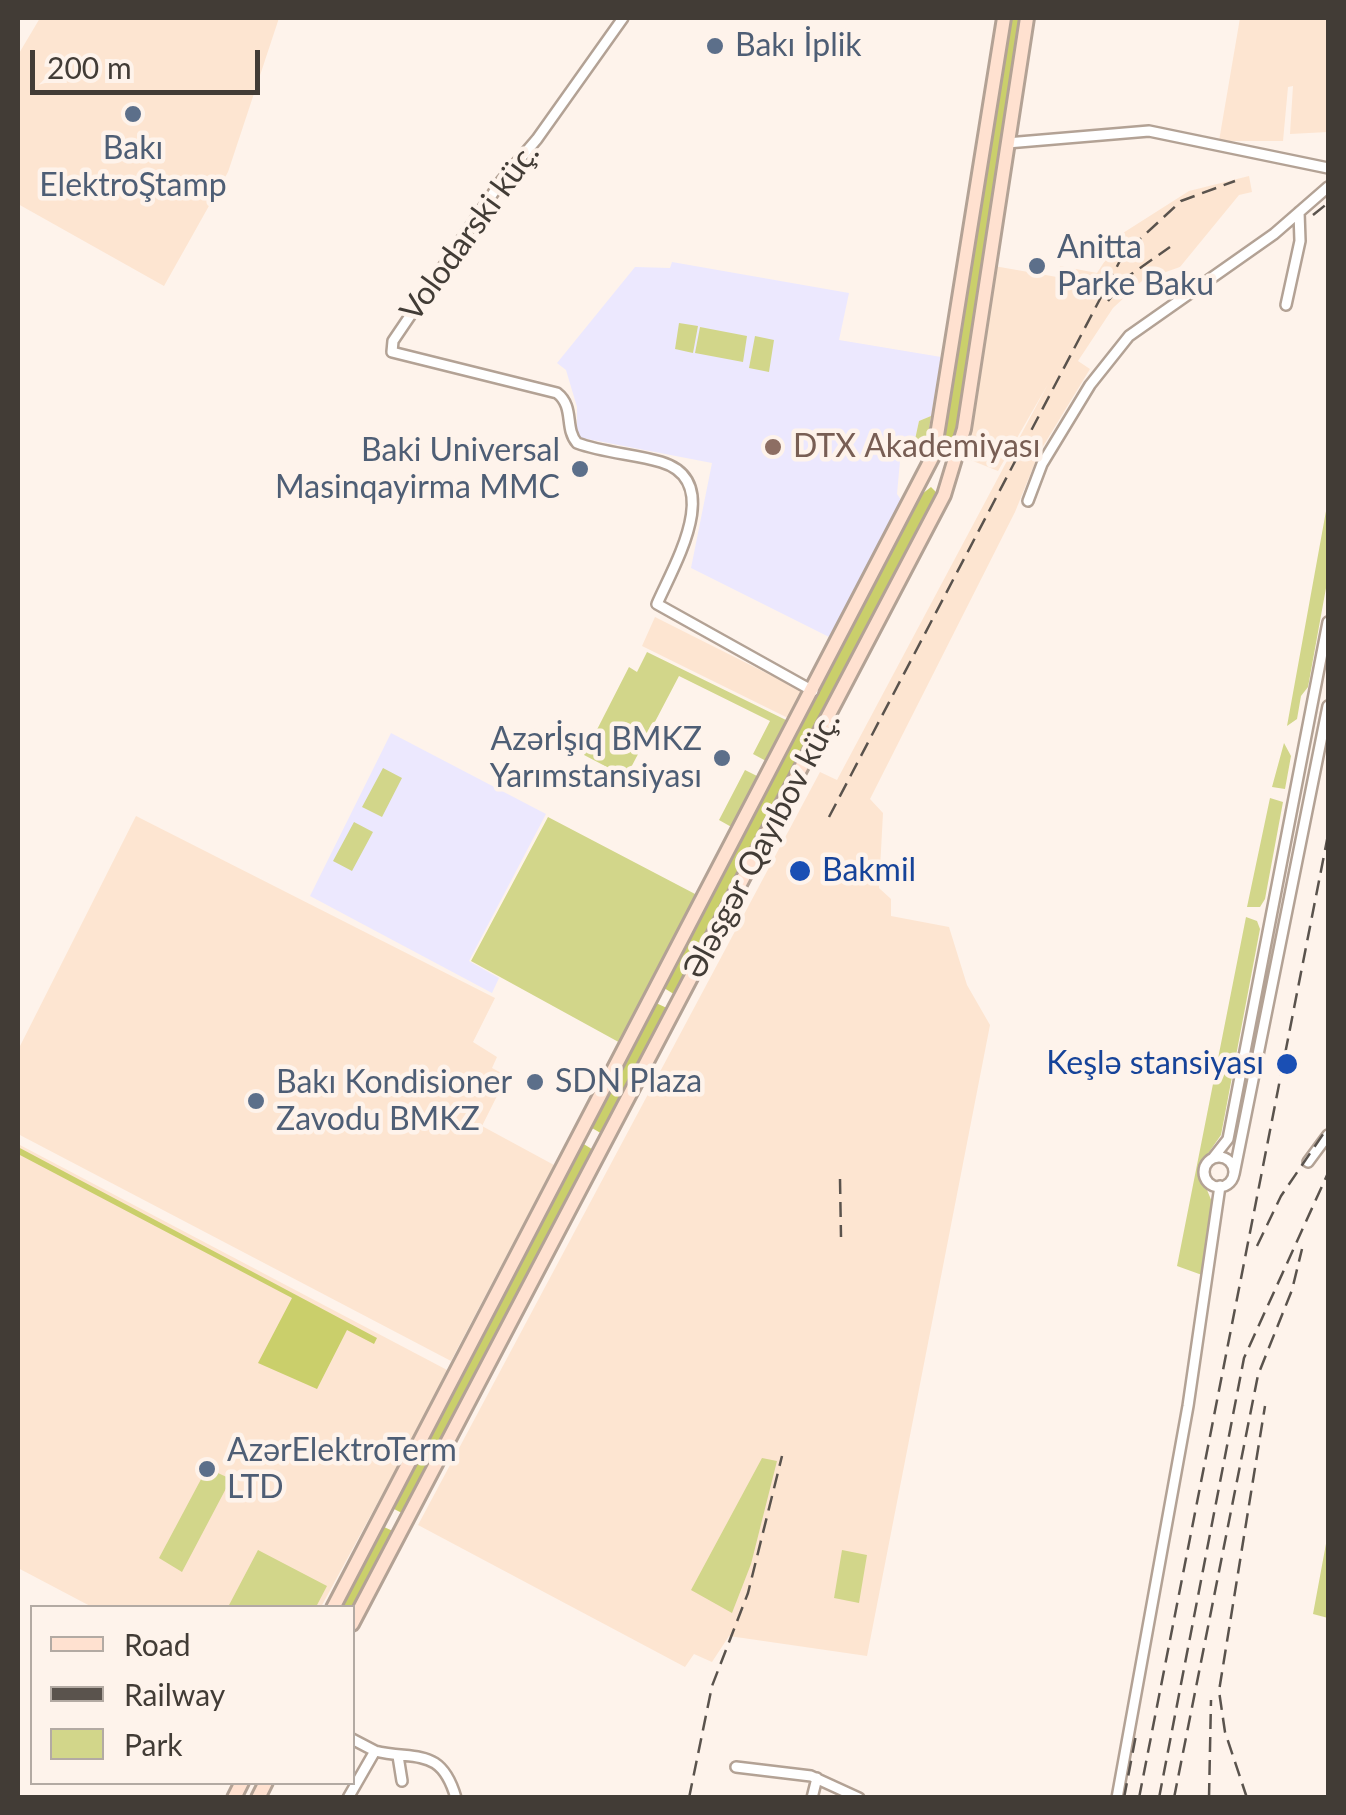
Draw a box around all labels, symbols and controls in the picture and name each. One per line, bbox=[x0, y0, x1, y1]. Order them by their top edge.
place label: Bakı İplik bbox=[735, 27, 862, 65]
scale bar bbox=[35, 30, 265, 92]
marker: Bakı İplik bbox=[704, 35, 726, 57]
text: 200 m bbox=[47, 49, 132, 85]
marker: Bakı ElektroŞtamp bbox=[122, 103, 144, 125]
place label: Bakı ElektroŞtamp bbox=[39, 130, 227, 205]
street label: Volodarski küç. bbox=[392, 135, 548, 329]
place label: Anitta Parke Baku bbox=[1057, 229, 1214, 304]
marker: Anitta Parke Baku bbox=[1026, 255, 1048, 277]
place label: DTX Akademiyası bbox=[793, 428, 1040, 466]
place label: Baki Universal Masinqayirma MMC bbox=[275, 432, 560, 507]
marker: DTX Akademiyası bbox=[762, 436, 784, 458]
marker: Baki Universal Masinqayirma MMC bbox=[569, 458, 591, 480]
street label: Ələsgər Qayıbov küç. bbox=[675, 705, 849, 985]
place label: Azərİşıq BMKZ Yarımstansiyası bbox=[490, 721, 702, 796]
marker: Azərİşıq BMKZ Yarımstansiyası bbox=[711, 747, 733, 769]
place label: Bakmil bbox=[822, 852, 916, 890]
marker: Bakmil bbox=[787, 858, 813, 884]
place label: Keşlə stansiyası bbox=[1046, 1045, 1264, 1083]
marker: Keşlə stansiyası bbox=[1274, 1051, 1300, 1077]
place label: SDN Plaza bbox=[555, 1063, 702, 1101]
place label: Bakı Kondisioner Zavodu BMKZ bbox=[276, 1064, 512, 1139]
marker: SDN Plaza bbox=[524, 1071, 546, 1093]
marker: Bakı Kondisioner Zavodu BMKZ bbox=[245, 1090, 267, 1112]
place label: AzərElektroTerm LTD bbox=[227, 1432, 457, 1507]
marker: AzərElektroTerm LTD bbox=[196, 1458, 218, 1480]
legend bbox=[30, 1605, 355, 1785]
text: Road bbox=[124, 1626, 191, 1662]
text: Railway bbox=[124, 1676, 225, 1712]
text: Park bbox=[124, 1726, 183, 1762]

